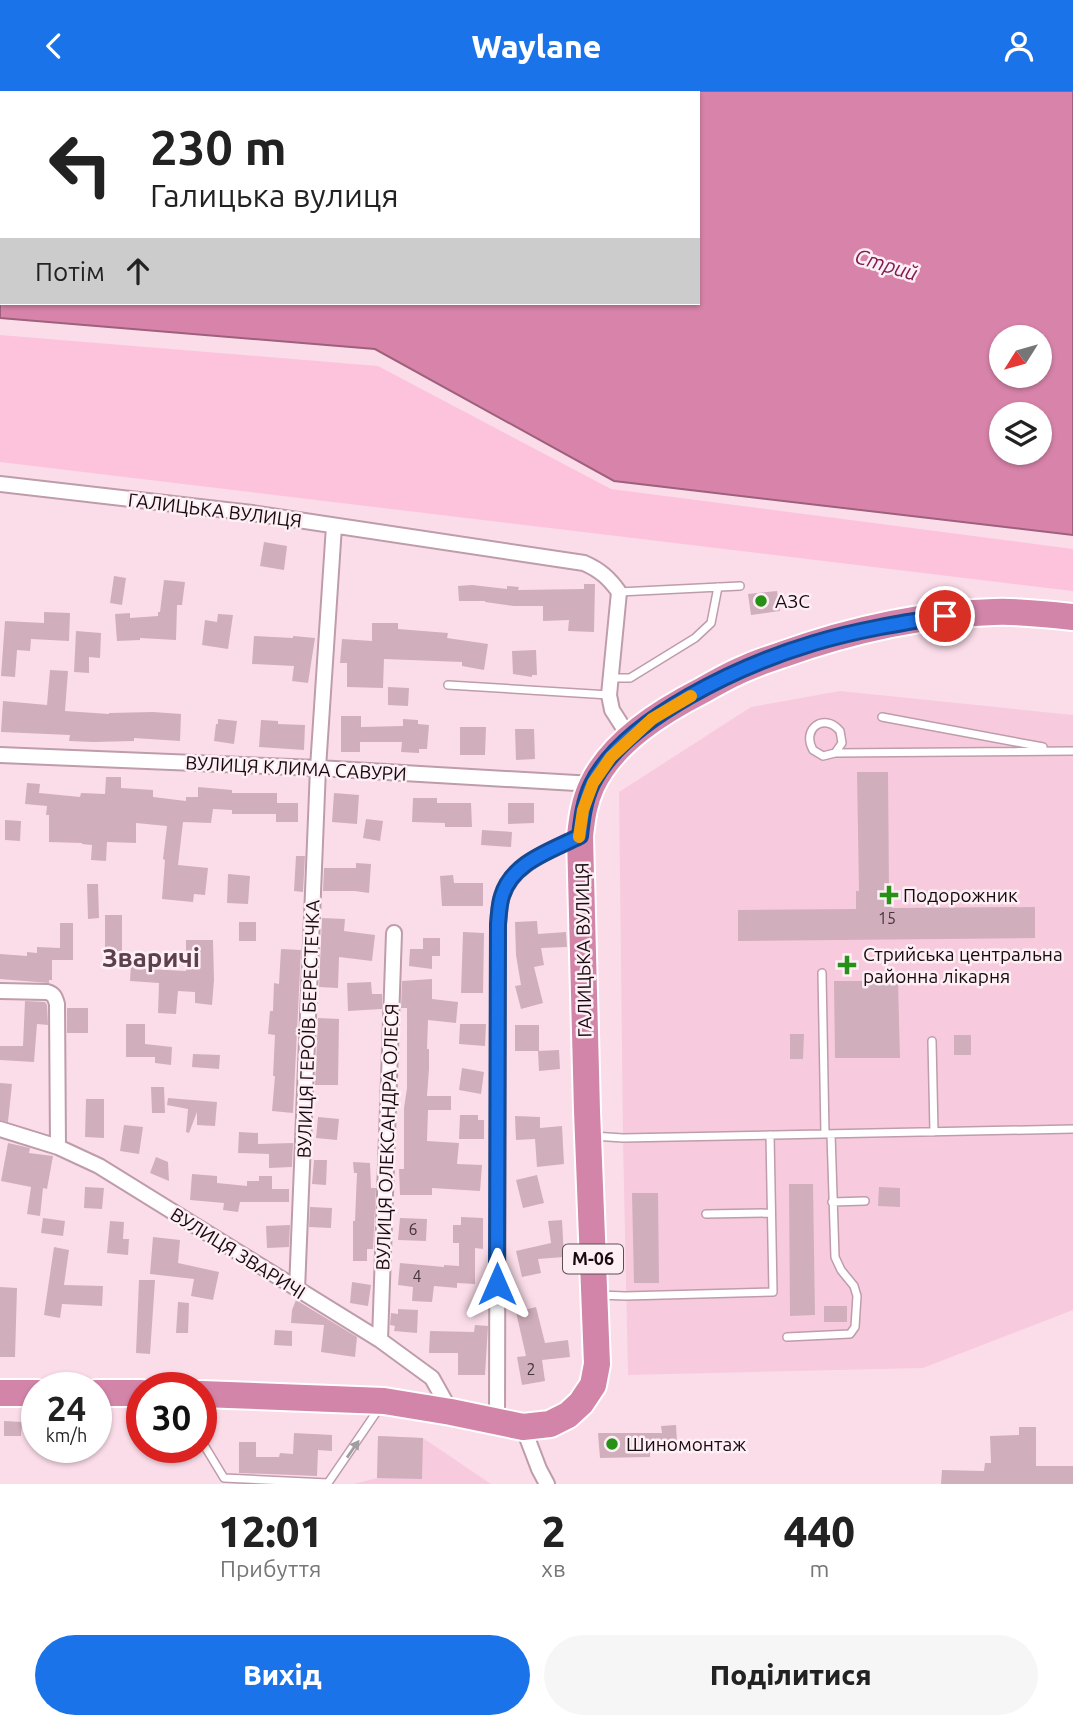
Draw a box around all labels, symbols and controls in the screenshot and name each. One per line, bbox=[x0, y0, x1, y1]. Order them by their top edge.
icon: back bbox=[35, 27, 73, 65]
icon: person bbox=[1000, 27, 1038, 65]
text: Waylane bbox=[471, 28, 602, 64]
icon: left bbox=[35, 119, 126, 210]
text: 230 m bbox=[150, 119, 287, 174]
text: Галицька вулиця bbox=[150, 177, 399, 213]
water label: Стрий bbox=[852, 243, 921, 285]
icon: ahead bbox=[119, 252, 157, 290]
text: Потім bbox=[35, 257, 105, 286]
north arrow bbox=[989, 325, 1052, 389]
map controls bbox=[989, 325, 1052, 465]
button: layers bbox=[989, 402, 1052, 465]
street label: ГАЛИЦЬКА ВУЛИЦЯ bbox=[127, 488, 303, 532]
pin bbox=[915, 586, 975, 646]
place label: АЗС bbox=[775, 590, 810, 612]
marker: АЗС bbox=[753, 593, 769, 609]
icon: arrive bbox=[926, 597, 964, 635]
street label: ВУЛИЦЯ КЛИМА САВУРИ bbox=[185, 751, 407, 785]
street label: ГАЛИЦЬКА ВУЛИЦЯ bbox=[570, 862, 596, 1038]
place label: Подорожник bbox=[903, 884, 1018, 906]
marker: Подорожник bbox=[881, 887, 897, 903]
street label: ВУЛИЦЯ ГЕРОЇВ БЕРЕСТЕЧКА bbox=[292, 899, 324, 1159]
house number: 15 bbox=[878, 909, 896, 927]
district label: Зваричі bbox=[102, 943, 200, 972]
place label: Стрийська центральна районна лікарня bbox=[863, 943, 1063, 987]
marker: Стрийська центральна районна лікарня bbox=[837, 955, 857, 975]
street label: ВУЛИЦЯ ОЛЕКСАНДРА ОЛЕСЯ bbox=[371, 1003, 403, 1271]
street label: ВУЛИЦЯ ЗВАРИЧІ bbox=[167, 1203, 309, 1303]
house number: 6 bbox=[408, 1220, 418, 1238]
road number: М-06 bbox=[563, 1245, 623, 1273]
position arrow bbox=[460, 1247, 534, 1321]
house number: 4 bbox=[412, 1267, 422, 1285]
house number: 2 bbox=[526, 1360, 536, 1378]
speed limit sign: 30 bbox=[126, 1372, 217, 1463]
text: 24 bbox=[47, 1388, 86, 1428]
text: km/h bbox=[46, 1425, 87, 1445]
place label: Шиномонтаж bbox=[626, 1433, 746, 1455]
marker: Шиномонтаж bbox=[604, 1436, 620, 1452]
one-way arrow bbox=[346, 1440, 360, 1458]
text: 12:01 bbox=[218, 1508, 323, 1555]
text: 2 bbox=[542, 1508, 565, 1555]
text: 440 bbox=[784, 1508, 855, 1555]
text: Прибуття bbox=[220, 1556, 321, 1581]
text: хв bbox=[541, 1556, 566, 1581]
text: m bbox=[809, 1556, 829, 1581]
button: Вихід bbox=[35, 1635, 530, 1715]
button: Поділитися bbox=[544, 1635, 1038, 1715]

